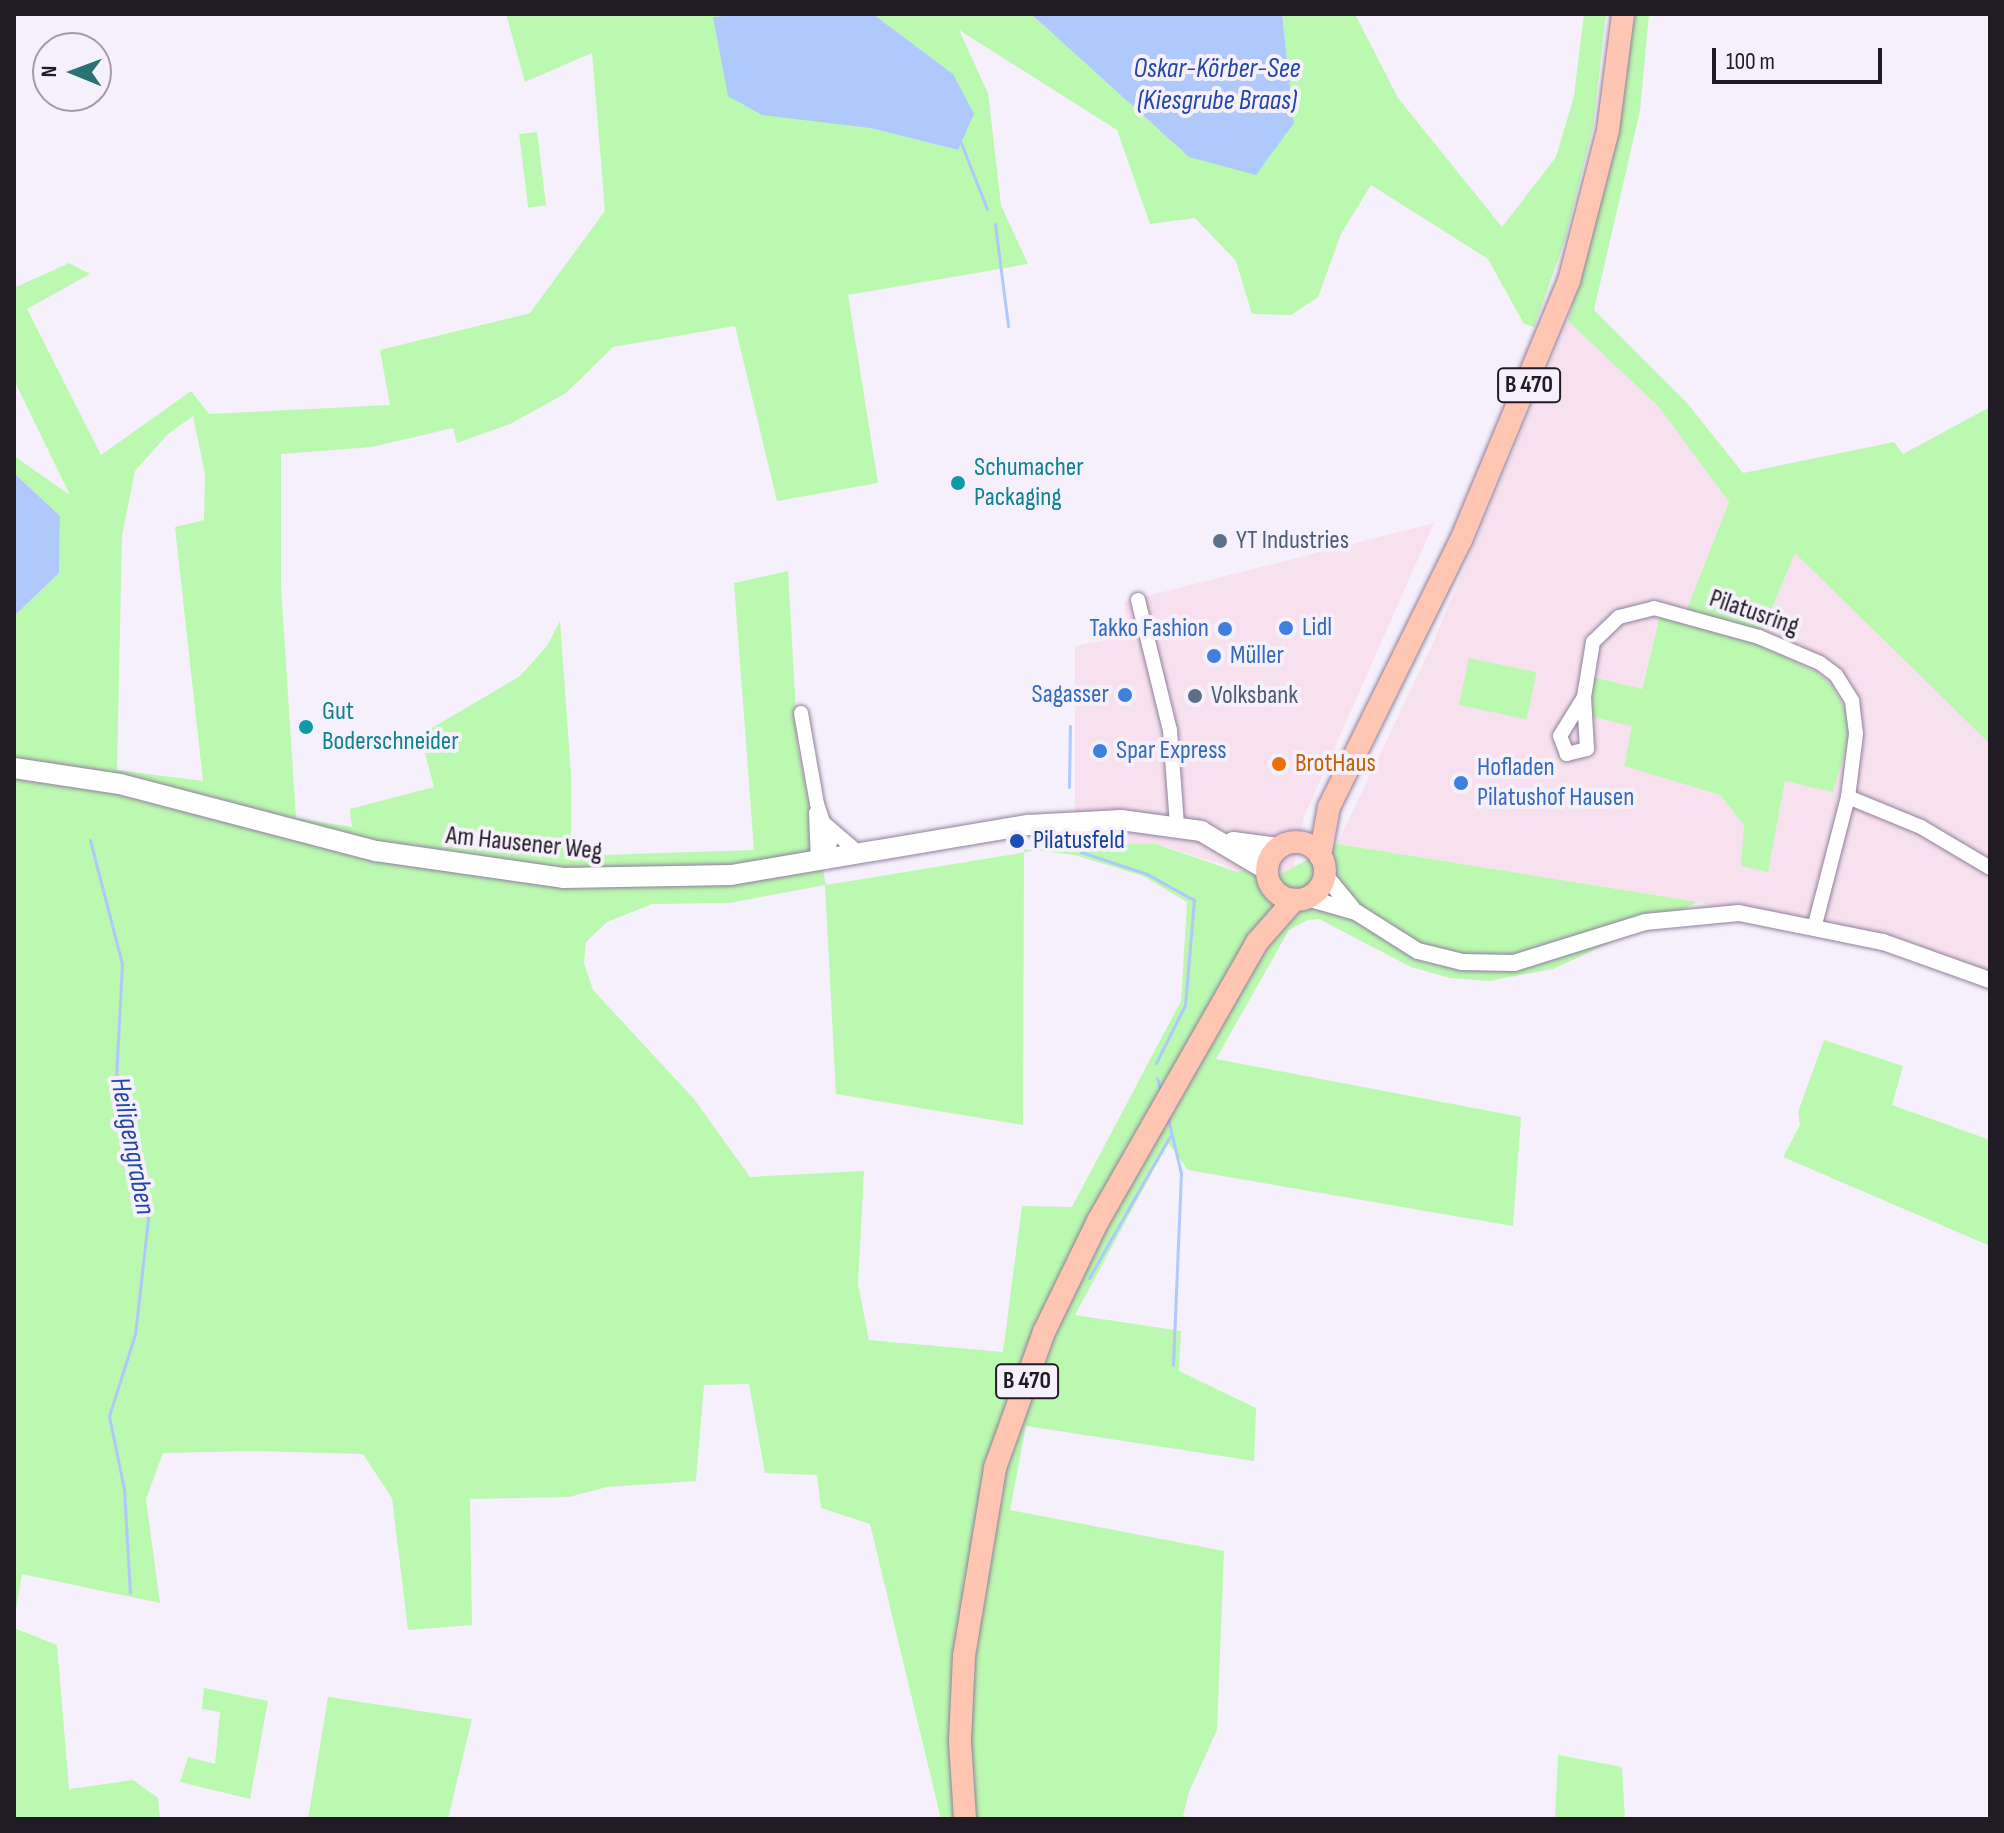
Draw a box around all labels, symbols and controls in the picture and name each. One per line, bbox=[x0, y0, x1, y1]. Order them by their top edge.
north arrow bbox=[32, 32, 112, 112]
scale bar bbox=[1716, 32, 1886, 82]
text: 100 m bbox=[1726, 47, 1775, 76]
water label: Oskar-Körber-See (Kiesgrube Braas) bbox=[1134, 52, 1300, 118]
text: N bbox=[36, 65, 63, 78]
road number: B 470 bbox=[1497, 365, 1561, 405]
place label: Schumacher Packaging bbox=[974, 452, 1084, 514]
marker: Schumacher Packaging bbox=[949, 474, 967, 492]
place label: YT Industries bbox=[1236, 525, 1349, 557]
marker: YT Industries bbox=[1211, 532, 1229, 550]
street label: Pilatusring bbox=[1705, 583, 1803, 643]
place label: Lidl bbox=[1302, 612, 1332, 644]
place label: Takko Fashion bbox=[1089, 613, 1209, 645]
marker: Lidl bbox=[1277, 619, 1295, 637]
marker: Takko Fashion bbox=[1216, 620, 1234, 638]
place label: Müller bbox=[1230, 640, 1284, 672]
marker: Müller bbox=[1205, 647, 1223, 665]
place label: Sagasser bbox=[1032, 679, 1109, 711]
place label: Volksbank bbox=[1211, 680, 1298, 712]
marker: Sagasser bbox=[1116, 686, 1134, 704]
marker: Volksbank bbox=[1186, 687, 1204, 705]
place label: Gut Boderschneider bbox=[322, 696, 459, 758]
marker: Gut Boderschneider bbox=[297, 718, 315, 736]
place label: Spar Express bbox=[1116, 735, 1227, 767]
marker: Spar Express bbox=[1091, 742, 1109, 760]
place label: BrotHaus bbox=[1295, 748, 1376, 780]
place label: Hofladen Pilatushof Hausen bbox=[1477, 752, 1634, 814]
marker: BrotHaus bbox=[1270, 755, 1288, 773]
marker: Hofladen Pilatushof Hausen bbox=[1452, 774, 1470, 792]
street label: Am Hausener Weg bbox=[444, 820, 604, 868]
place label: Pilatusfeld bbox=[1033, 825, 1125, 857]
marker: Pilatusfeld bbox=[1008, 832, 1026, 850]
water label: Heiligengraben bbox=[102, 1075, 162, 1217]
road number: B 470 bbox=[995, 1361, 1059, 1401]

